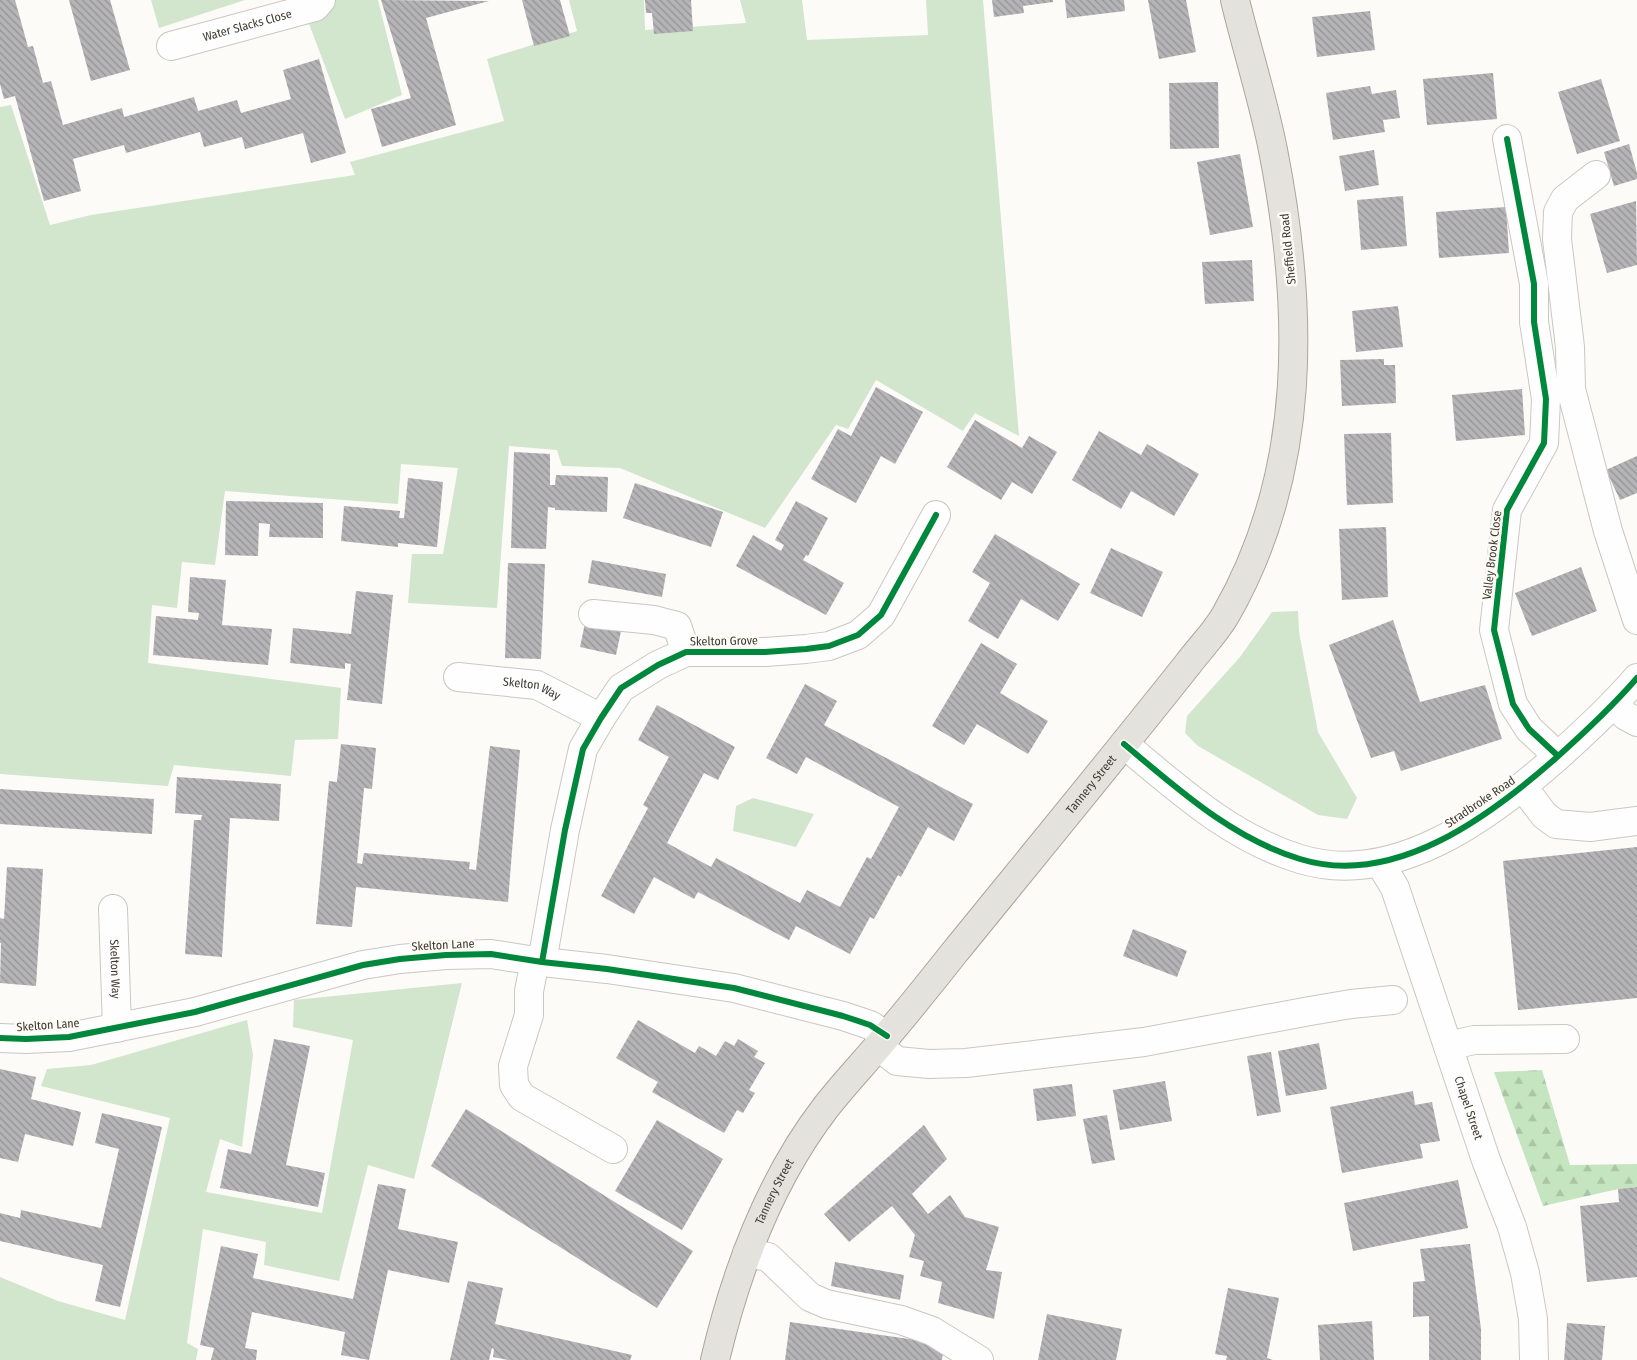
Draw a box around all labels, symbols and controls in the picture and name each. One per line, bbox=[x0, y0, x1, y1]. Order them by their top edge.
street label: Water Slacks Close bbox=[201, 7, 293, 44]
street label: Sheffield Road bbox=[1277, 213, 1299, 285]
street label: Valley Brook Close bbox=[1480, 510, 1504, 600]
street label: Skelton Grove bbox=[690, 633, 758, 649]
street label: Skelton Way bbox=[502, 675, 563, 703]
street label: Tannery Street bbox=[1063, 752, 1119, 817]
street label: Stradbroke Road bbox=[1442, 773, 1518, 831]
street label: Skelton Lane bbox=[411, 936, 475, 954]
street label: Skelton Way bbox=[107, 939, 123, 1000]
street label: Skelton Lane bbox=[16, 1016, 80, 1034]
street label: Chapel Street bbox=[1451, 1074, 1486, 1141]
street label: Tannery Street bbox=[752, 1156, 797, 1226]

